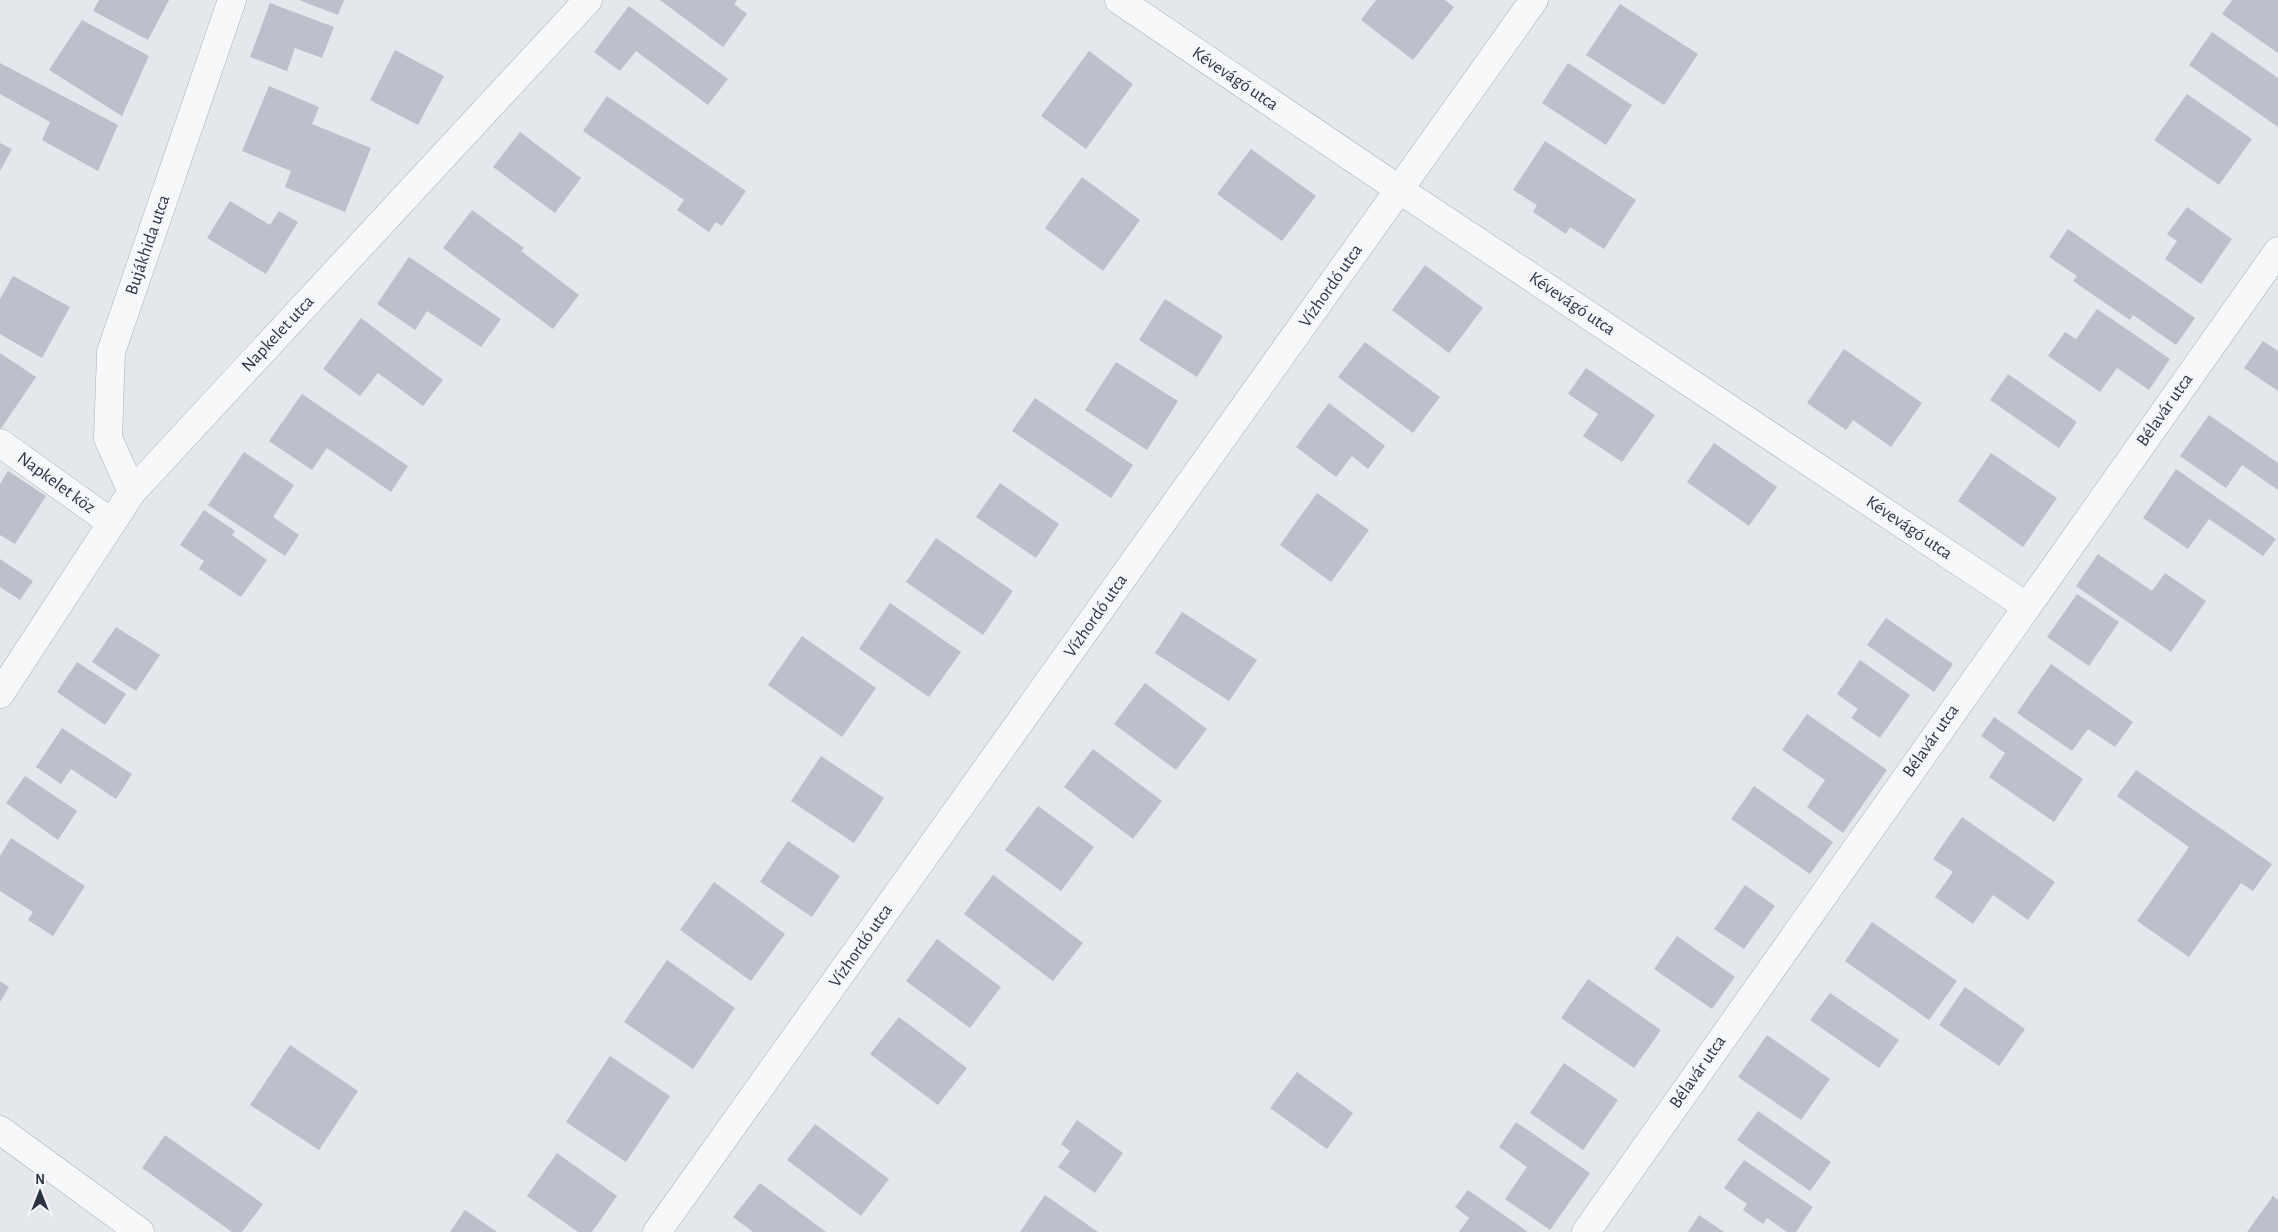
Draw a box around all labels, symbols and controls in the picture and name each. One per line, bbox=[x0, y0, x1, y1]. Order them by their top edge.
street label: Kévevágó utca bbox=[1189, 44, 1281, 114]
street label: Bujákhida utca bbox=[123, 193, 173, 297]
street label: Vízhordó utca bbox=[1296, 241, 1366, 331]
street label: Kévevágó utca bbox=[1526, 269, 1618, 339]
street label: Napkelet utca bbox=[238, 292, 318, 376]
street label: Bélavár utca bbox=[2133, 370, 2197, 450]
street label: Napkelet köz bbox=[14, 449, 98, 517]
street label: Kévevágó utca bbox=[1863, 493, 1955, 563]
street label: Vízhordó utca bbox=[1061, 571, 1131, 661]
street label: Bélavár utca bbox=[1899, 701, 1963, 781]
street label: Vízhordó utca bbox=[826, 901, 896, 991]
street label: Bélavár utca bbox=[1666, 1032, 1730, 1112]
north arrow bbox=[15, 1167, 65, 1217]
text: N bbox=[35, 1173, 45, 1187]

